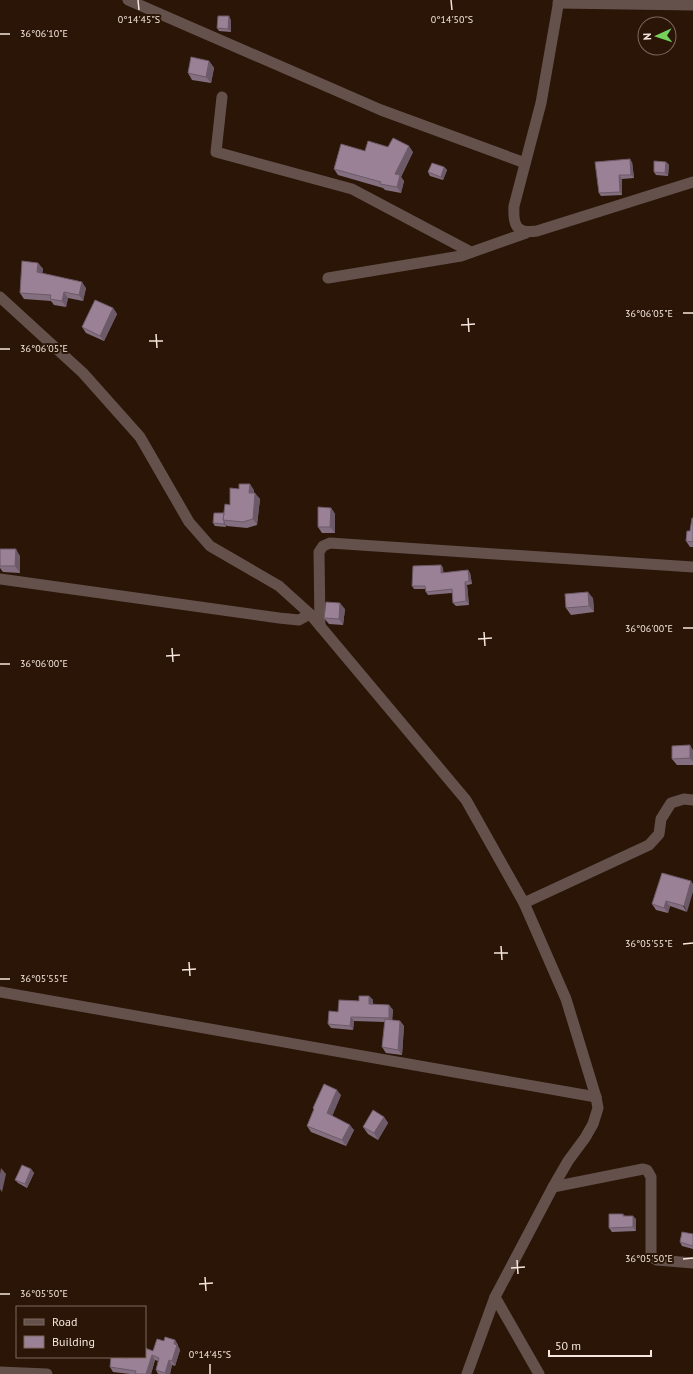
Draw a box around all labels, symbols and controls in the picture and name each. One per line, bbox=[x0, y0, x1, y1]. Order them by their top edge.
text: 0°14'45"S bbox=[118, 13, 160, 26]
text: 0°14'50"S bbox=[431, 13, 473, 26]
north arrow bbox=[637, 16, 677, 56]
text: 36°06'10"E bbox=[20, 27, 68, 40]
text: N bbox=[640, 33, 654, 41]
text: 36°06'05"E bbox=[625, 307, 673, 320]
text: 36°06'05"E bbox=[20, 342, 68, 355]
text: 36°06'00"E bbox=[625, 622, 673, 635]
text: 36°06'00"E bbox=[20, 657, 68, 670]
text: 36°05'55"E bbox=[625, 937, 673, 950]
text: 36°05'55"E bbox=[20, 972, 68, 985]
text: 36°05'50"E bbox=[625, 1252, 673, 1265]
text: 36°05'50"E bbox=[20, 1287, 68, 1300]
legend bbox=[16, 1306, 146, 1358]
text: Road bbox=[52, 1314, 77, 1329]
scale bar bbox=[549, 1332, 651, 1358]
text: Building bbox=[52, 1334, 95, 1349]
text: 50 m bbox=[555, 1338, 581, 1353]
text: 0°14'45"S bbox=[189, 1348, 231, 1361]

